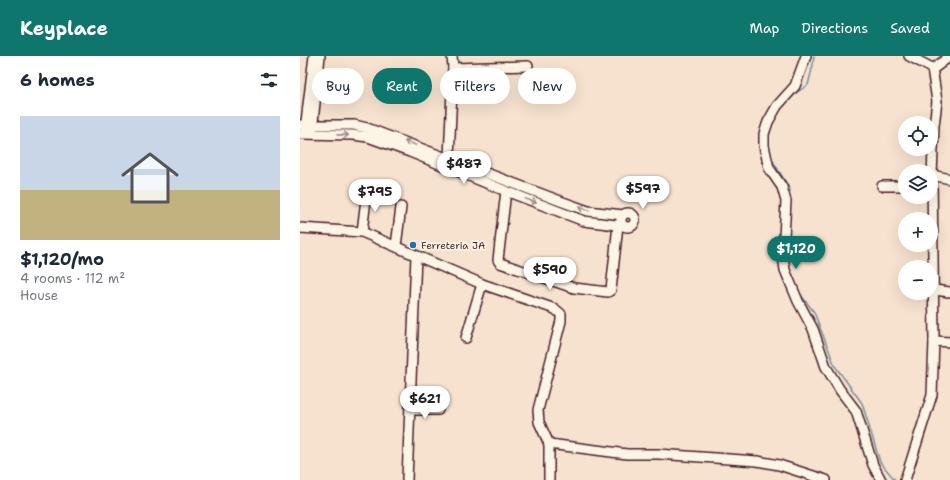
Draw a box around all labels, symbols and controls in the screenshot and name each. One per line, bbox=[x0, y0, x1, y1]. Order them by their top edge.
text: Keyplace bbox=[20, 16, 108, 41]
text: Map bbox=[750, 19, 780, 37]
text: Directions bbox=[802, 19, 868, 37]
text: Saved bbox=[890, 19, 930, 37]
chip: Buy bbox=[312, 68, 364, 104]
chip: Rent bbox=[372, 68, 432, 104]
chip: Filters bbox=[440, 68, 510, 104]
chip: New bbox=[518, 68, 576, 104]
text: 6 homes bbox=[20, 69, 95, 91]
icon: filters bbox=[258, 69, 280, 91]
map controls bbox=[898, 116, 938, 300]
button: locate bbox=[898, 116, 938, 156]
one-way arrow bbox=[336, 131, 349, 138]
one-way arrow bbox=[405, 139, 417, 147]
icon: home bbox=[114, 142, 186, 214]
pin: $487 bbox=[440, 151, 488, 185]
text: $487 bbox=[446, 155, 482, 172]
button: layers bbox=[898, 164, 938, 204]
pin: $597 bbox=[619, 176, 667, 210]
pin: $795 bbox=[351, 179, 399, 213]
text: $597 bbox=[626, 180, 660, 197]
text: $795 bbox=[358, 183, 392, 200]
one-way arrow bbox=[525, 197, 537, 205]
one-way arrow bbox=[578, 205, 591, 212]
button: + bbox=[898, 212, 938, 252]
pin: $1,120 bbox=[763, 236, 829, 270]
place label: Ferreteria JA bbox=[421, 239, 485, 252]
marker: Ferreteria JA bbox=[408, 240, 418, 250]
text: $1,120 bbox=[776, 240, 816, 257]
text: $1,120/mo bbox=[20, 248, 104, 270]
pin: $590 bbox=[526, 257, 574, 291]
button: − bbox=[898, 260, 938, 300]
text: $590 bbox=[533, 261, 567, 278]
text: 4 rooms · 112 m² bbox=[20, 270, 125, 287]
text: House bbox=[20, 287, 58, 304]
pin: $621 bbox=[401, 386, 449, 420]
text: $621 bbox=[409, 390, 441, 407]

